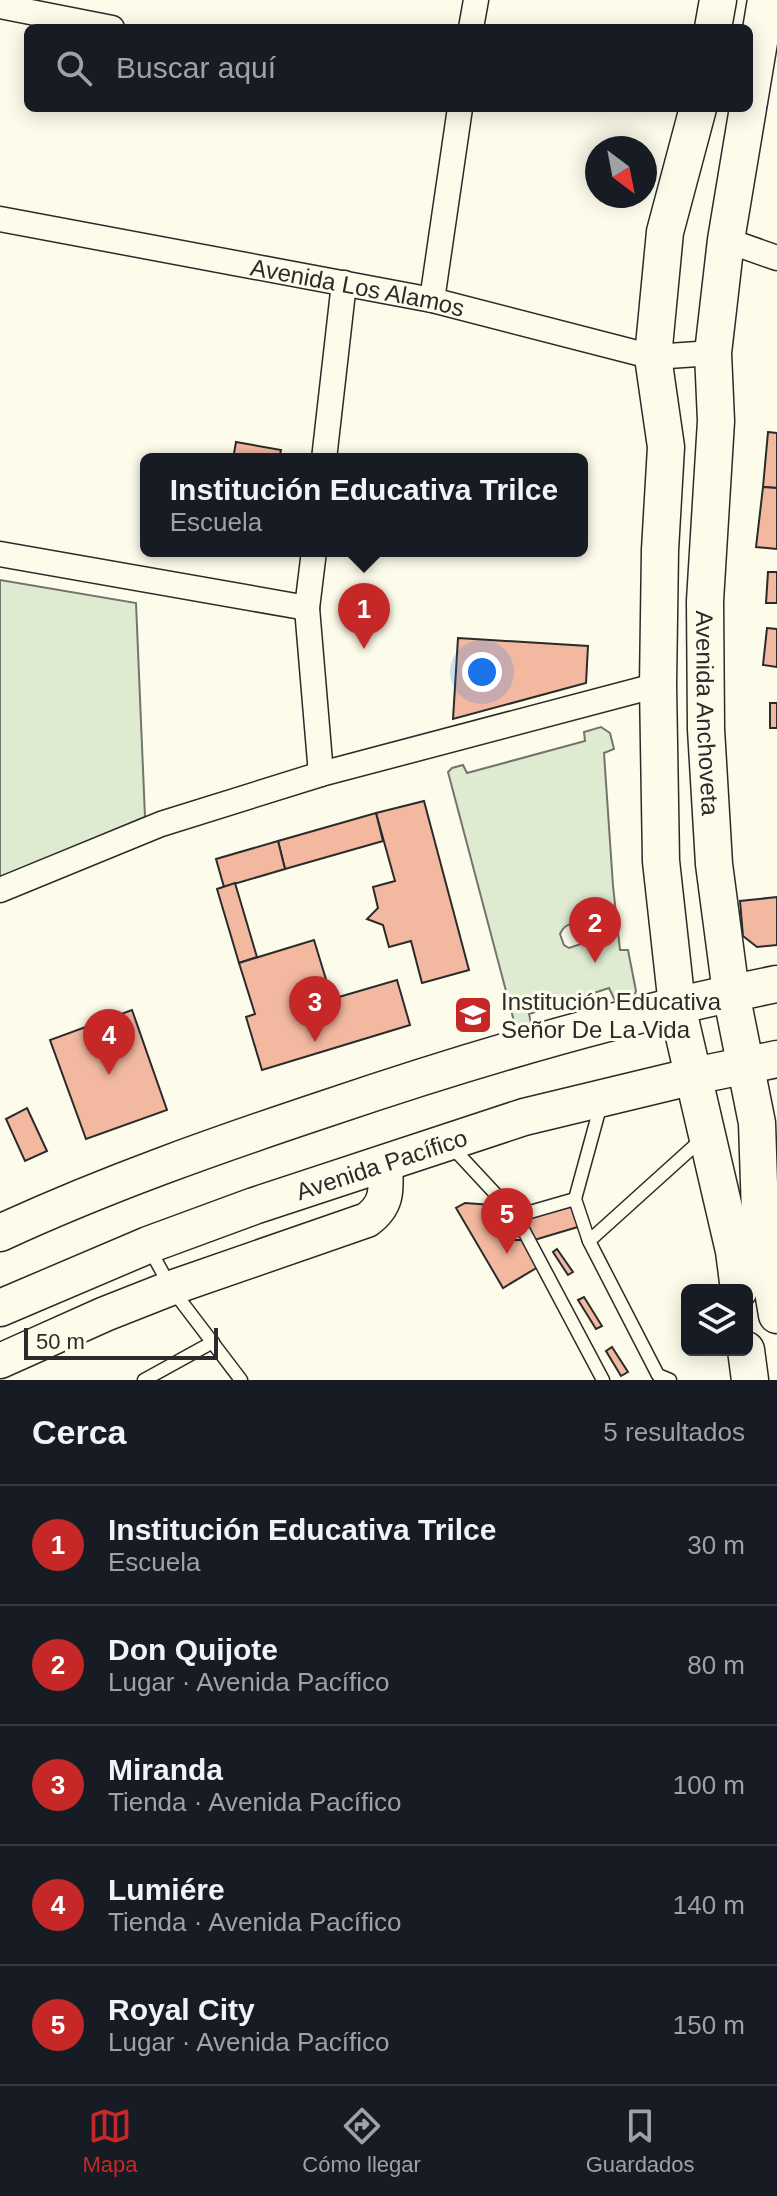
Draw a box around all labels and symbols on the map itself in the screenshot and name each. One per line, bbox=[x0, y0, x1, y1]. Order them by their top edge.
north arrow bbox=[585, 136, 657, 208]
street label: Avenida Los Alamos bbox=[249, 253, 467, 321]
pin: 1 bbox=[338, 583, 390, 649]
street label: Avenida Anchoveta bbox=[692, 610, 725, 817]
your location bbox=[462, 652, 502, 692]
pin: 2 bbox=[569, 897, 621, 963]
pin: 3 bbox=[289, 976, 341, 1042]
place label: Institución Educativa Señor De La Vida bbox=[501, 988, 722, 1043]
school or university icon: Institución Educativa Señor De La Vida bbox=[452, 994, 494, 1036]
pin: 4 bbox=[83, 1009, 135, 1075]
street label: Avenida Pacífico bbox=[292, 1123, 470, 1205]
pin: 5 bbox=[481, 1188, 533, 1254]
scale bar bbox=[24, 1324, 218, 1360]

